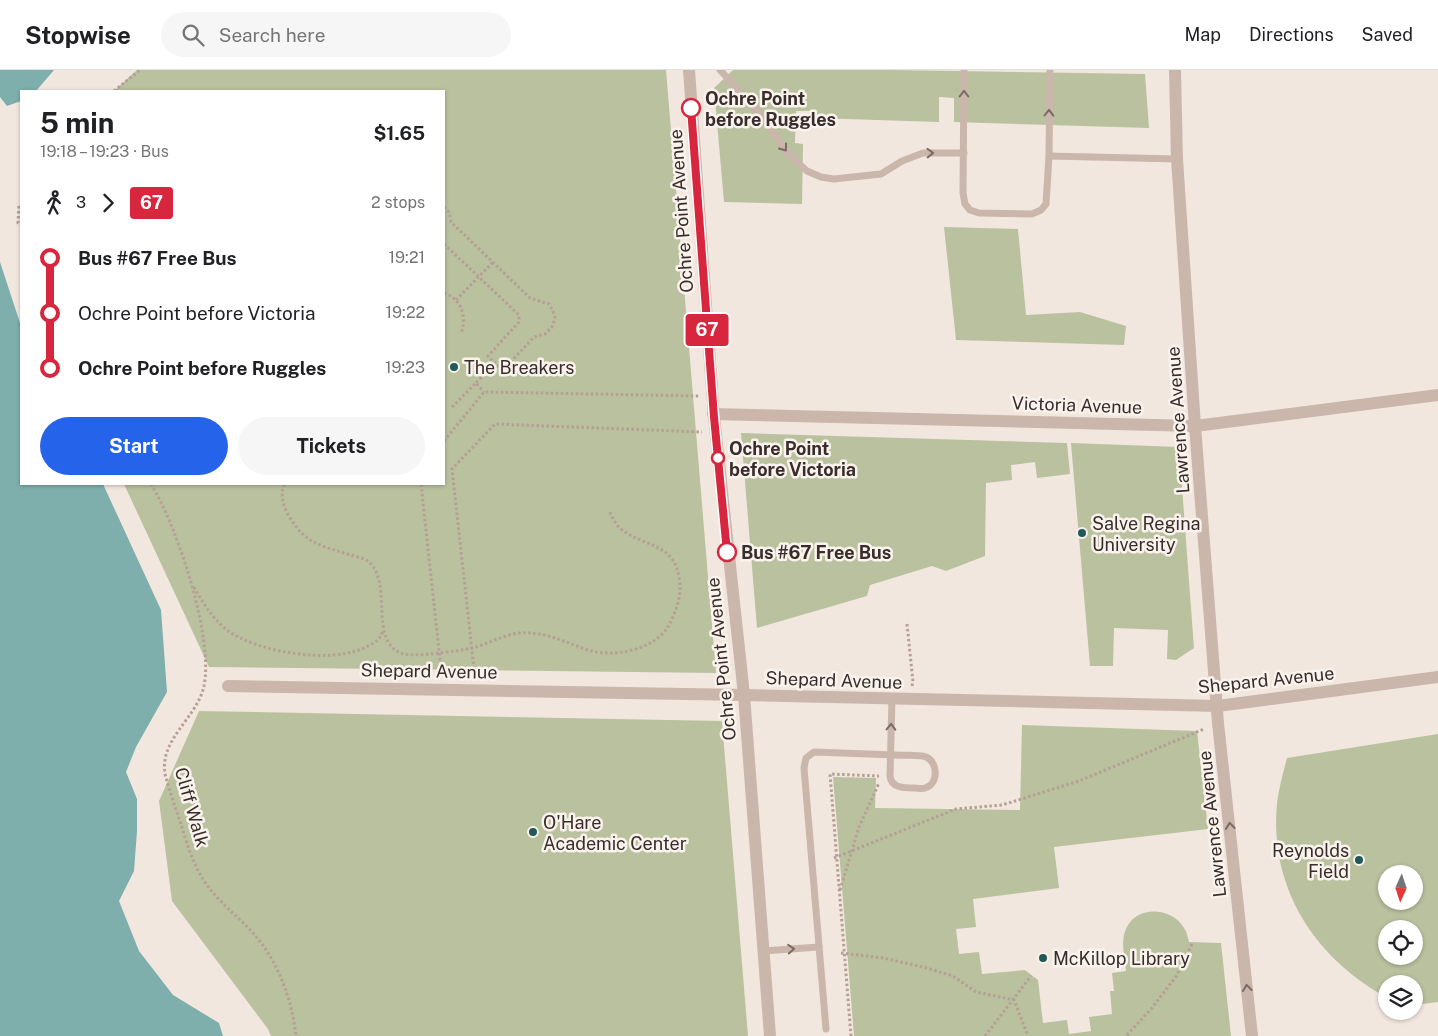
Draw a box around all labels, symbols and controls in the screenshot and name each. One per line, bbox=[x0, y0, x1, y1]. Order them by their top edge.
search box bbox=[161, 12, 511, 57]
text: Stopwise bbox=[25, 21, 131, 49]
icon: search bbox=[179, 21, 207, 49]
text: Search here bbox=[219, 24, 325, 46]
text: Map bbox=[1184, 24, 1221, 45]
text: Directions bbox=[1249, 24, 1334, 45]
text: Saved bbox=[1362, 24, 1413, 45]
place label: Ochre Point before Ruggles bbox=[705, 88, 836, 130]
one-way arrow bbox=[959, 90, 969, 98]
marker: Ochre Point before Ruggles bbox=[681, 98, 701, 118]
text: 5 min bbox=[40, 106, 114, 139]
one-way arrow bbox=[1044, 109, 1055, 117]
text: $1.65 bbox=[373, 122, 425, 144]
street label: Ochre Point Avenue bbox=[665, 129, 697, 293]
text: 19:18 – 19:23 · Bus bbox=[40, 142, 169, 161]
one-way arrow bbox=[778, 142, 787, 152]
one-way arrow bbox=[926, 148, 934, 159]
icon: walk bbox=[40, 189, 68, 217]
icon: forward bbox=[94, 189, 122, 217]
text: 67 bbox=[140, 192, 163, 213]
text: 3 bbox=[76, 193, 86, 212]
text: 2 stops bbox=[371, 193, 425, 212]
text: Bus #67 Free Bus bbox=[78, 247, 237, 269]
text: 19:21 bbox=[389, 248, 425, 267]
text: Ochre Point before Victoria bbox=[78, 302, 315, 324]
text: 19:22 bbox=[385, 303, 425, 322]
line badge: 67 bbox=[684, 314, 730, 346]
text: 67 bbox=[696, 319, 718, 340]
street label: Lawrence Avenue bbox=[1162, 346, 1194, 494]
text: Ochre Point before Ruggles bbox=[78, 357, 326, 379]
place label: The Breakers bbox=[464, 357, 574, 378]
text: 19:23 bbox=[385, 358, 425, 377]
marker: The Breakers bbox=[448, 361, 460, 373]
street label: Victoria Avenue bbox=[1011, 392, 1143, 418]
button: Start bbox=[40, 417, 228, 475]
button: Tickets bbox=[238, 417, 425, 475]
place label: Ochre Point before Victoria bbox=[729, 438, 856, 480]
marker: Ochre Point before Victoria bbox=[711, 451, 725, 465]
place label: Salve Regina University bbox=[1092, 513, 1201, 555]
marker: Salve Regina University bbox=[1076, 527, 1088, 539]
marker: Bus #67 Free Bus bbox=[717, 542, 737, 562]
place label: Bus #67 Free Bus bbox=[741, 542, 891, 563]
street label: Ochre Point Avenue bbox=[702, 576, 740, 742]
street label: Shepard Avenue bbox=[360, 659, 498, 683]
street label: Shepard Avenue bbox=[1197, 662, 1335, 698]
street label: Shepard Avenue bbox=[765, 667, 903, 693]
one-way arrow bbox=[886, 723, 896, 730]
street label: Lawrence Avenue bbox=[1194, 750, 1230, 898]
street label: Cliff Walk bbox=[171, 765, 213, 849]
place label: O'Hare Academic Center bbox=[543, 812, 687, 854]
one-way arrow bbox=[1224, 822, 1235, 830]
marker: O'Hare Academic Center bbox=[527, 826, 539, 838]
place label: Reynolds Field bbox=[1272, 840, 1349, 882]
marker: Reynolds Field bbox=[1353, 854, 1365, 866]
north arrow bbox=[1378, 865, 1422, 910]
map controls bbox=[1378, 865, 1423, 1020]
button: locate bbox=[1378, 920, 1423, 965]
one-way arrow bbox=[787, 944, 795, 955]
place label: McKillop Library bbox=[1053, 948, 1190, 969]
marker: McKillop Library bbox=[1037, 952, 1049, 964]
button: layers bbox=[1378, 975, 1423, 1020]
one-way arrow bbox=[1242, 983, 1253, 991]

